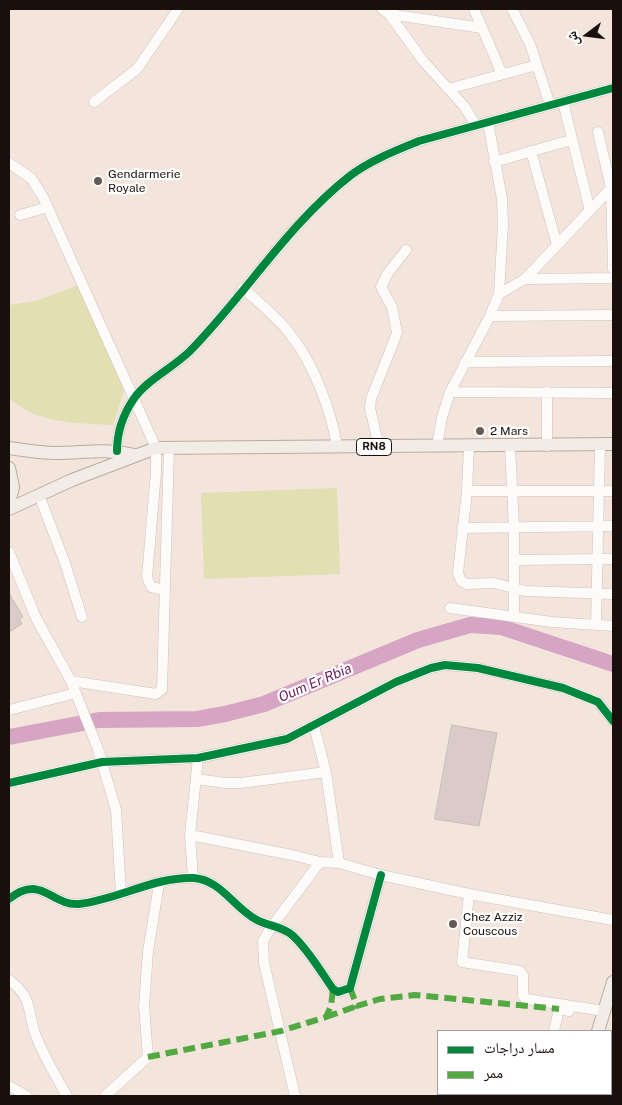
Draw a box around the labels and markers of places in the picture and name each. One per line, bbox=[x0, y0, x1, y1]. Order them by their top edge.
place label: Gendarmerie Royale bbox=[108, 167, 181, 195]
marker: Gendarmerie Royale bbox=[92, 175, 104, 187]
place label: 2 Mars bbox=[490, 424, 528, 438]
marker: 2 Mars bbox=[474, 425, 486, 437]
place label: Chez Azziz Couscous bbox=[463, 910, 522, 938]
marker: Chez Azziz Couscous bbox=[447, 918, 459, 930]

